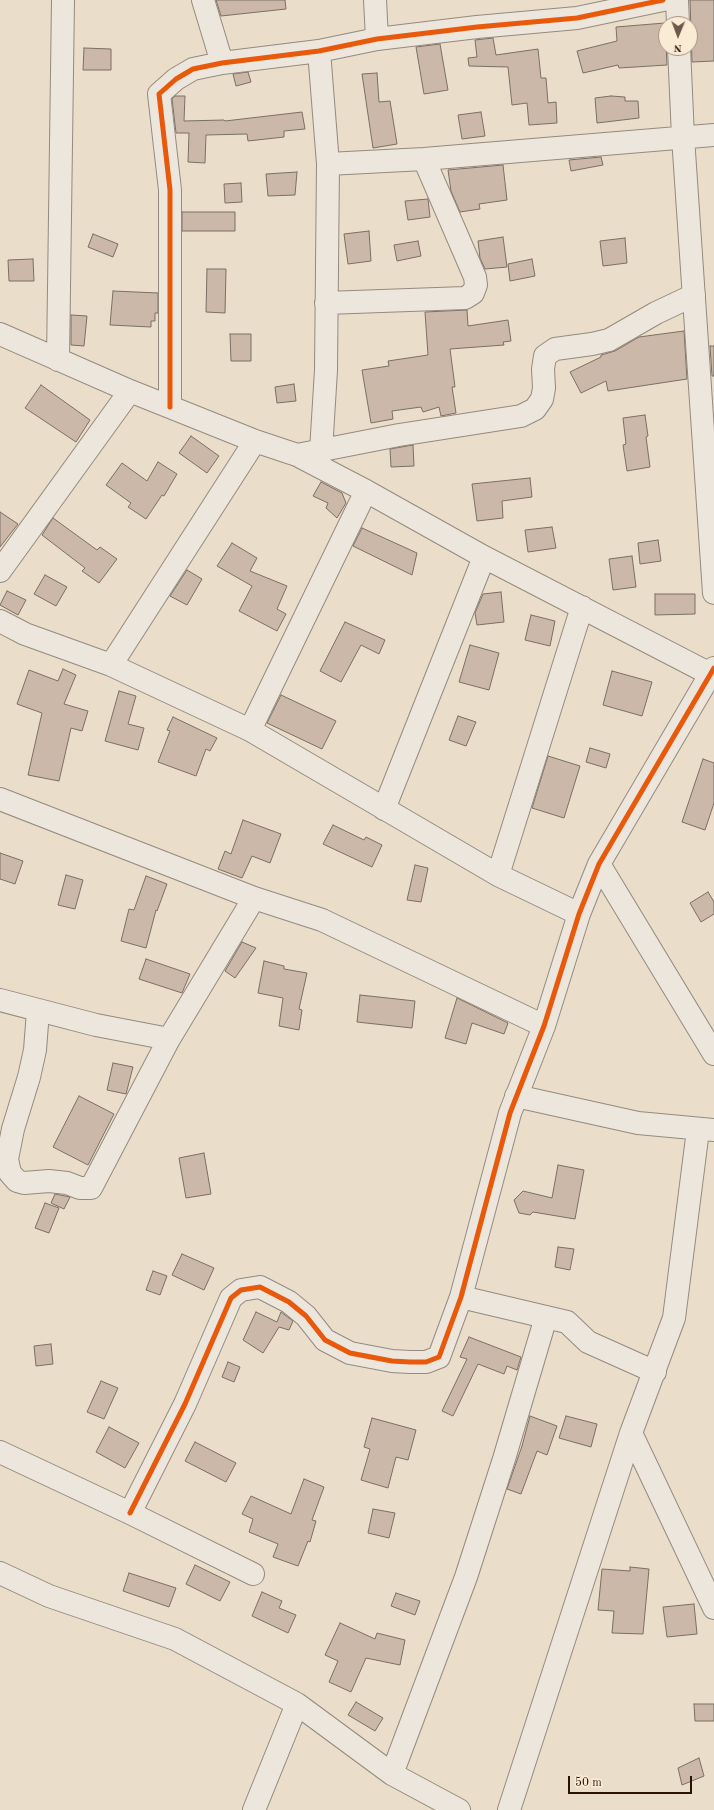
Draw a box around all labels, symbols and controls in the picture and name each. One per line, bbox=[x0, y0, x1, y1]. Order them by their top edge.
north arrow bbox=[658, 16, 698, 56]
text: N bbox=[674, 42, 682, 53]
scale bar bbox=[570, 1768, 694, 1794]
text: 50 m bbox=[575, 1777, 602, 1789]

